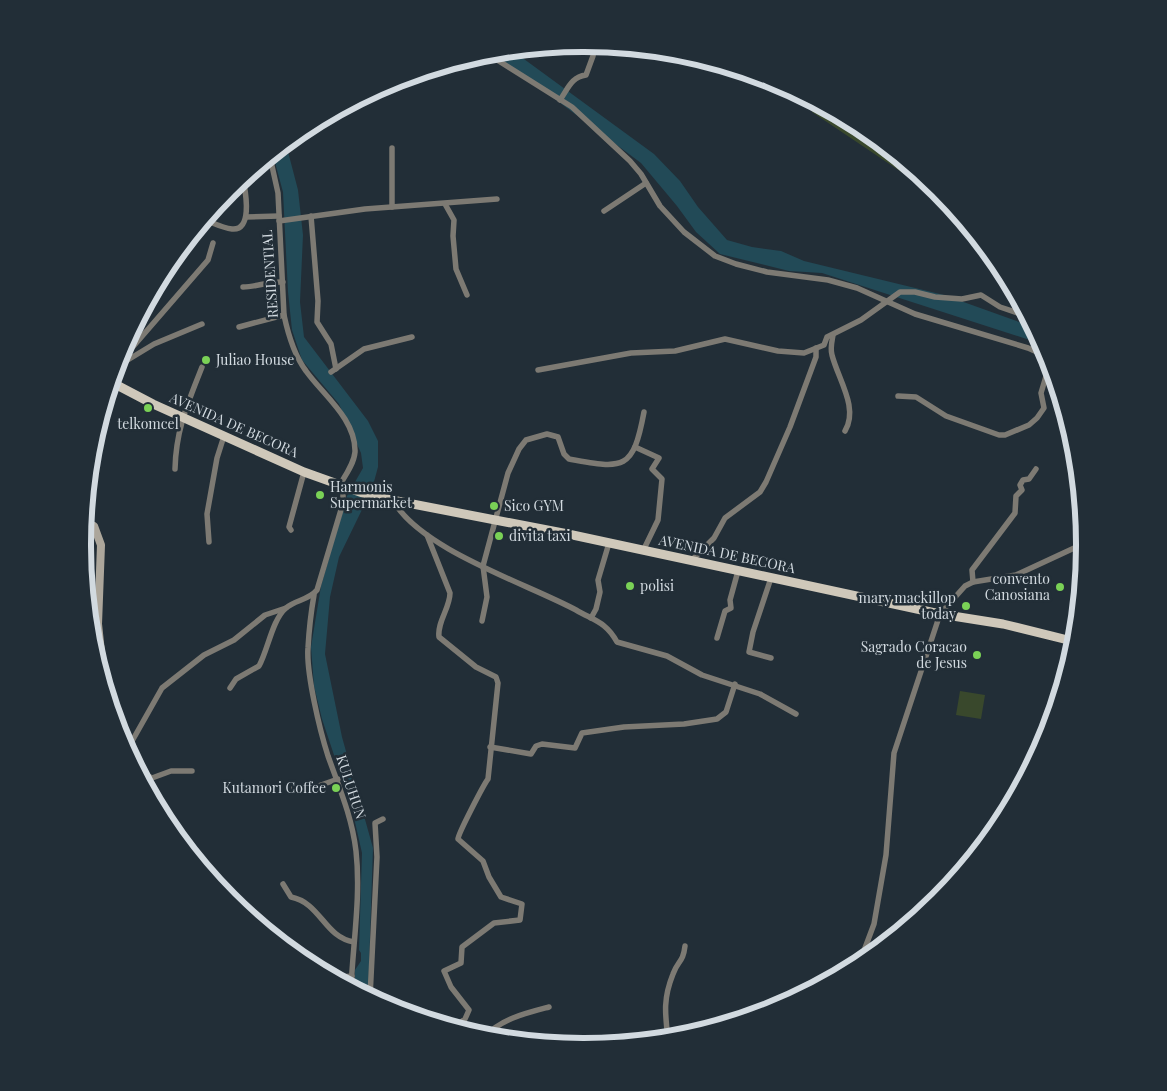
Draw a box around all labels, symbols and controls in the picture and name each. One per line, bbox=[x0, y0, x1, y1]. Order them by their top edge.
street label: RESIDENTIAL bbox=[257, 229, 282, 319]
place label: Juliao House bbox=[215, 350, 294, 369]
marker: Juliao House bbox=[200, 354, 212, 366]
street label: AVENIDA DE BECORA bbox=[166, 387, 302, 462]
marker: telkomcel bbox=[142, 402, 154, 414]
place label: telkomcel bbox=[117, 414, 179, 433]
place label: Harmonis Supermarket bbox=[330, 477, 413, 512]
marker: Harmonis Supermarket bbox=[314, 489, 326, 501]
place label: Sico GYM bbox=[504, 496, 564, 515]
marker: Sico GYM bbox=[488, 500, 500, 512]
place label: divita taxi bbox=[509, 526, 571, 545]
marker: divita taxi bbox=[493, 530, 505, 542]
street label: AVENIDA DE BECORA bbox=[656, 530, 797, 577]
place label: convento Canosiana bbox=[985, 569, 1050, 604]
place label: polisi bbox=[640, 576, 674, 595]
marker: polisi bbox=[624, 580, 636, 592]
marker: convento Canosiana bbox=[1054, 581, 1066, 593]
place label: mary mackillop today bbox=[859, 588, 956, 623]
marker: mary mackillop today bbox=[960, 600, 972, 612]
place label: Sagrado Coracao de Jesus bbox=[861, 637, 967, 672]
marker: Sagrado Coracao de Jesus bbox=[971, 649, 983, 661]
street label: KULUHUN bbox=[332, 752, 371, 822]
place label: Kutamori Coffee bbox=[222, 778, 326, 797]
marker: Kutamori Coffee bbox=[330, 782, 342, 794]

